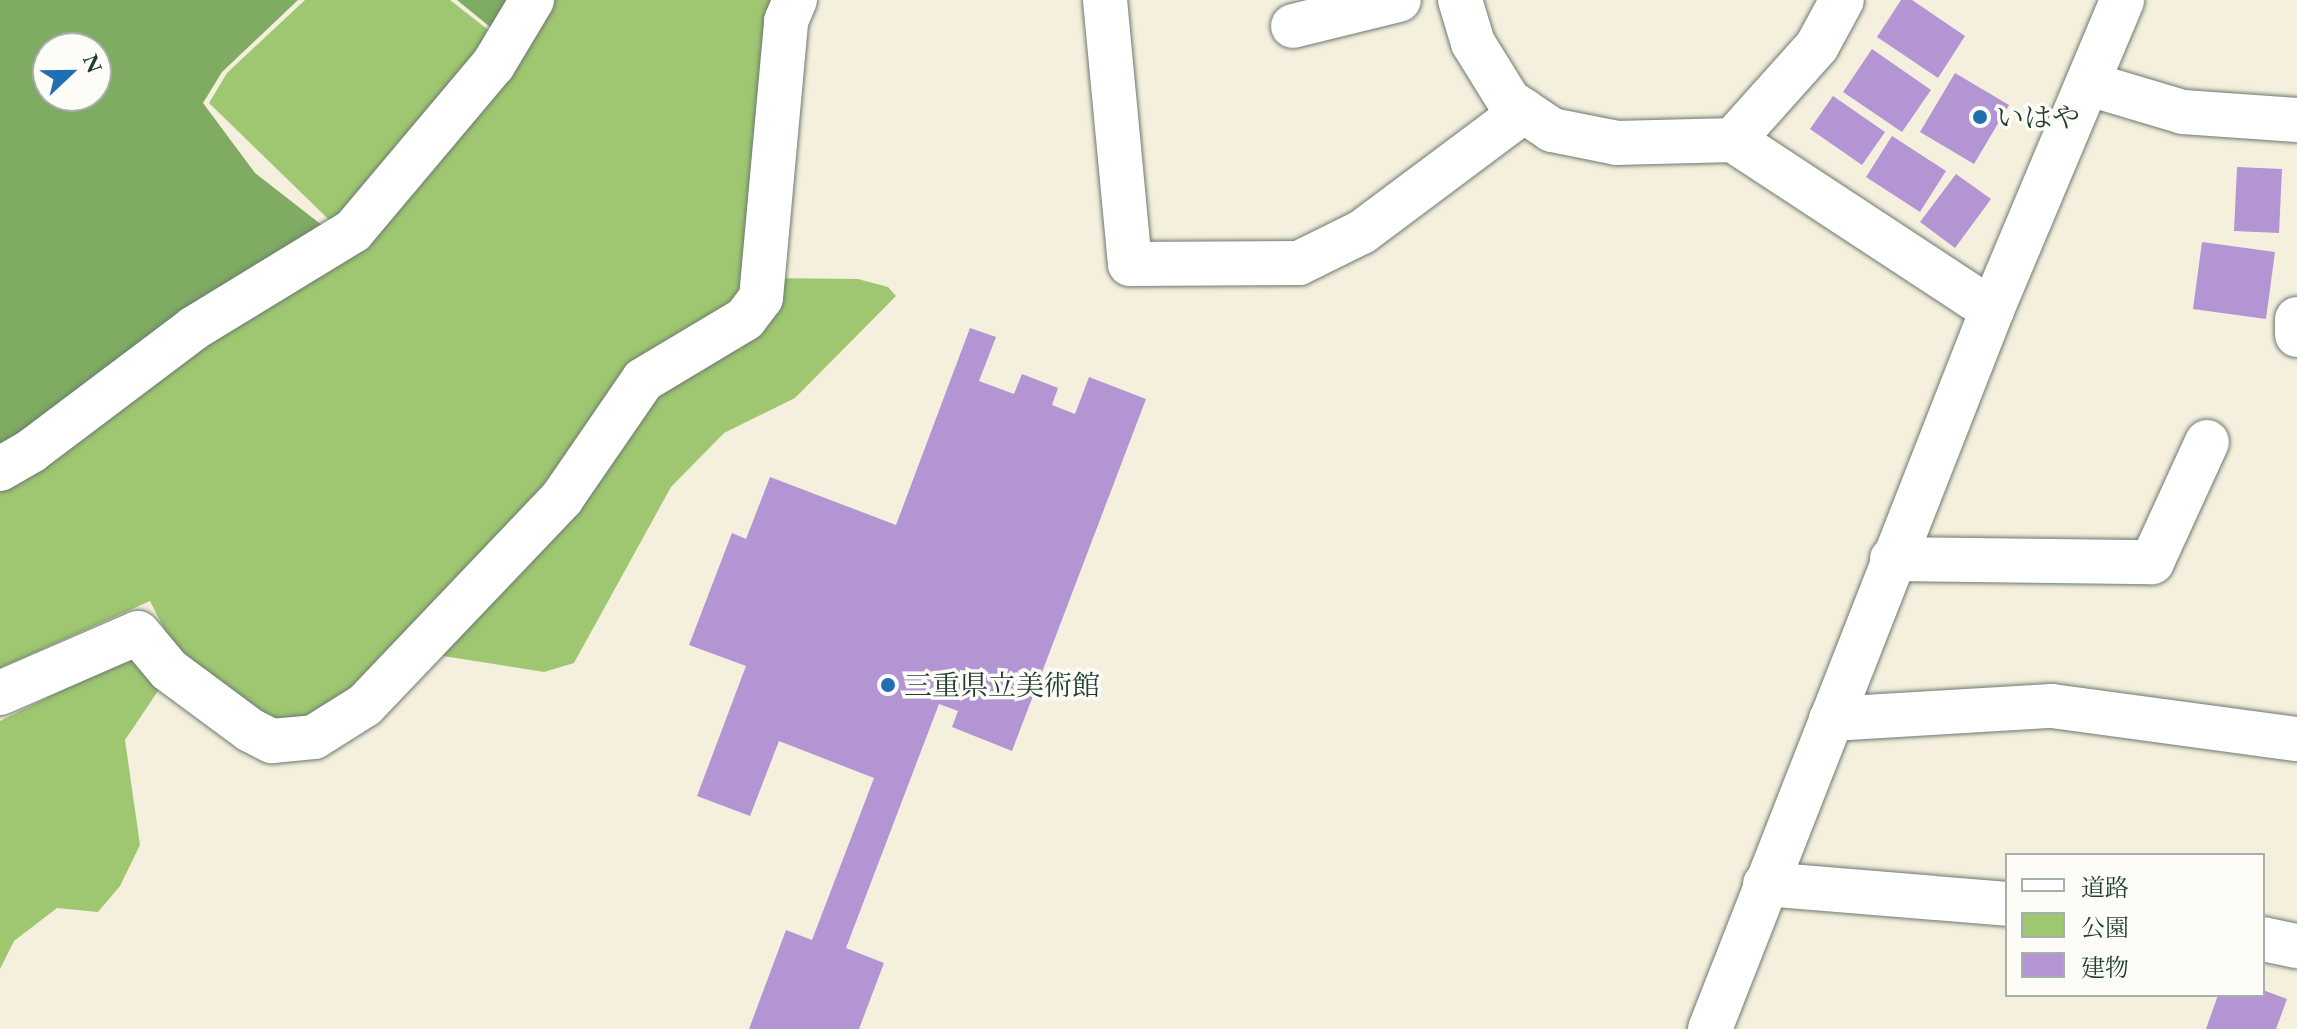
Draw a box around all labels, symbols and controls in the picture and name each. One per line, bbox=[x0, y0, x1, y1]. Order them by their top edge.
north arrow bbox=[32, 32, 112, 112]
text: N bbox=[76, 50, 110, 77]
place label: いはや bbox=[1996, 100, 2080, 134]
marker: いはや bbox=[1971, 108, 1989, 126]
place label: 三重県立美術館 bbox=[904, 668, 1100, 702]
marker: 三重県立美術館 bbox=[879, 676, 897, 694]
legend bbox=[2005, 853, 2265, 997]
text: 道路 bbox=[2081, 872, 2129, 903]
text: 公園 bbox=[2081, 912, 2129, 943]
text: 建物 bbox=[2081, 952, 2129, 983]

